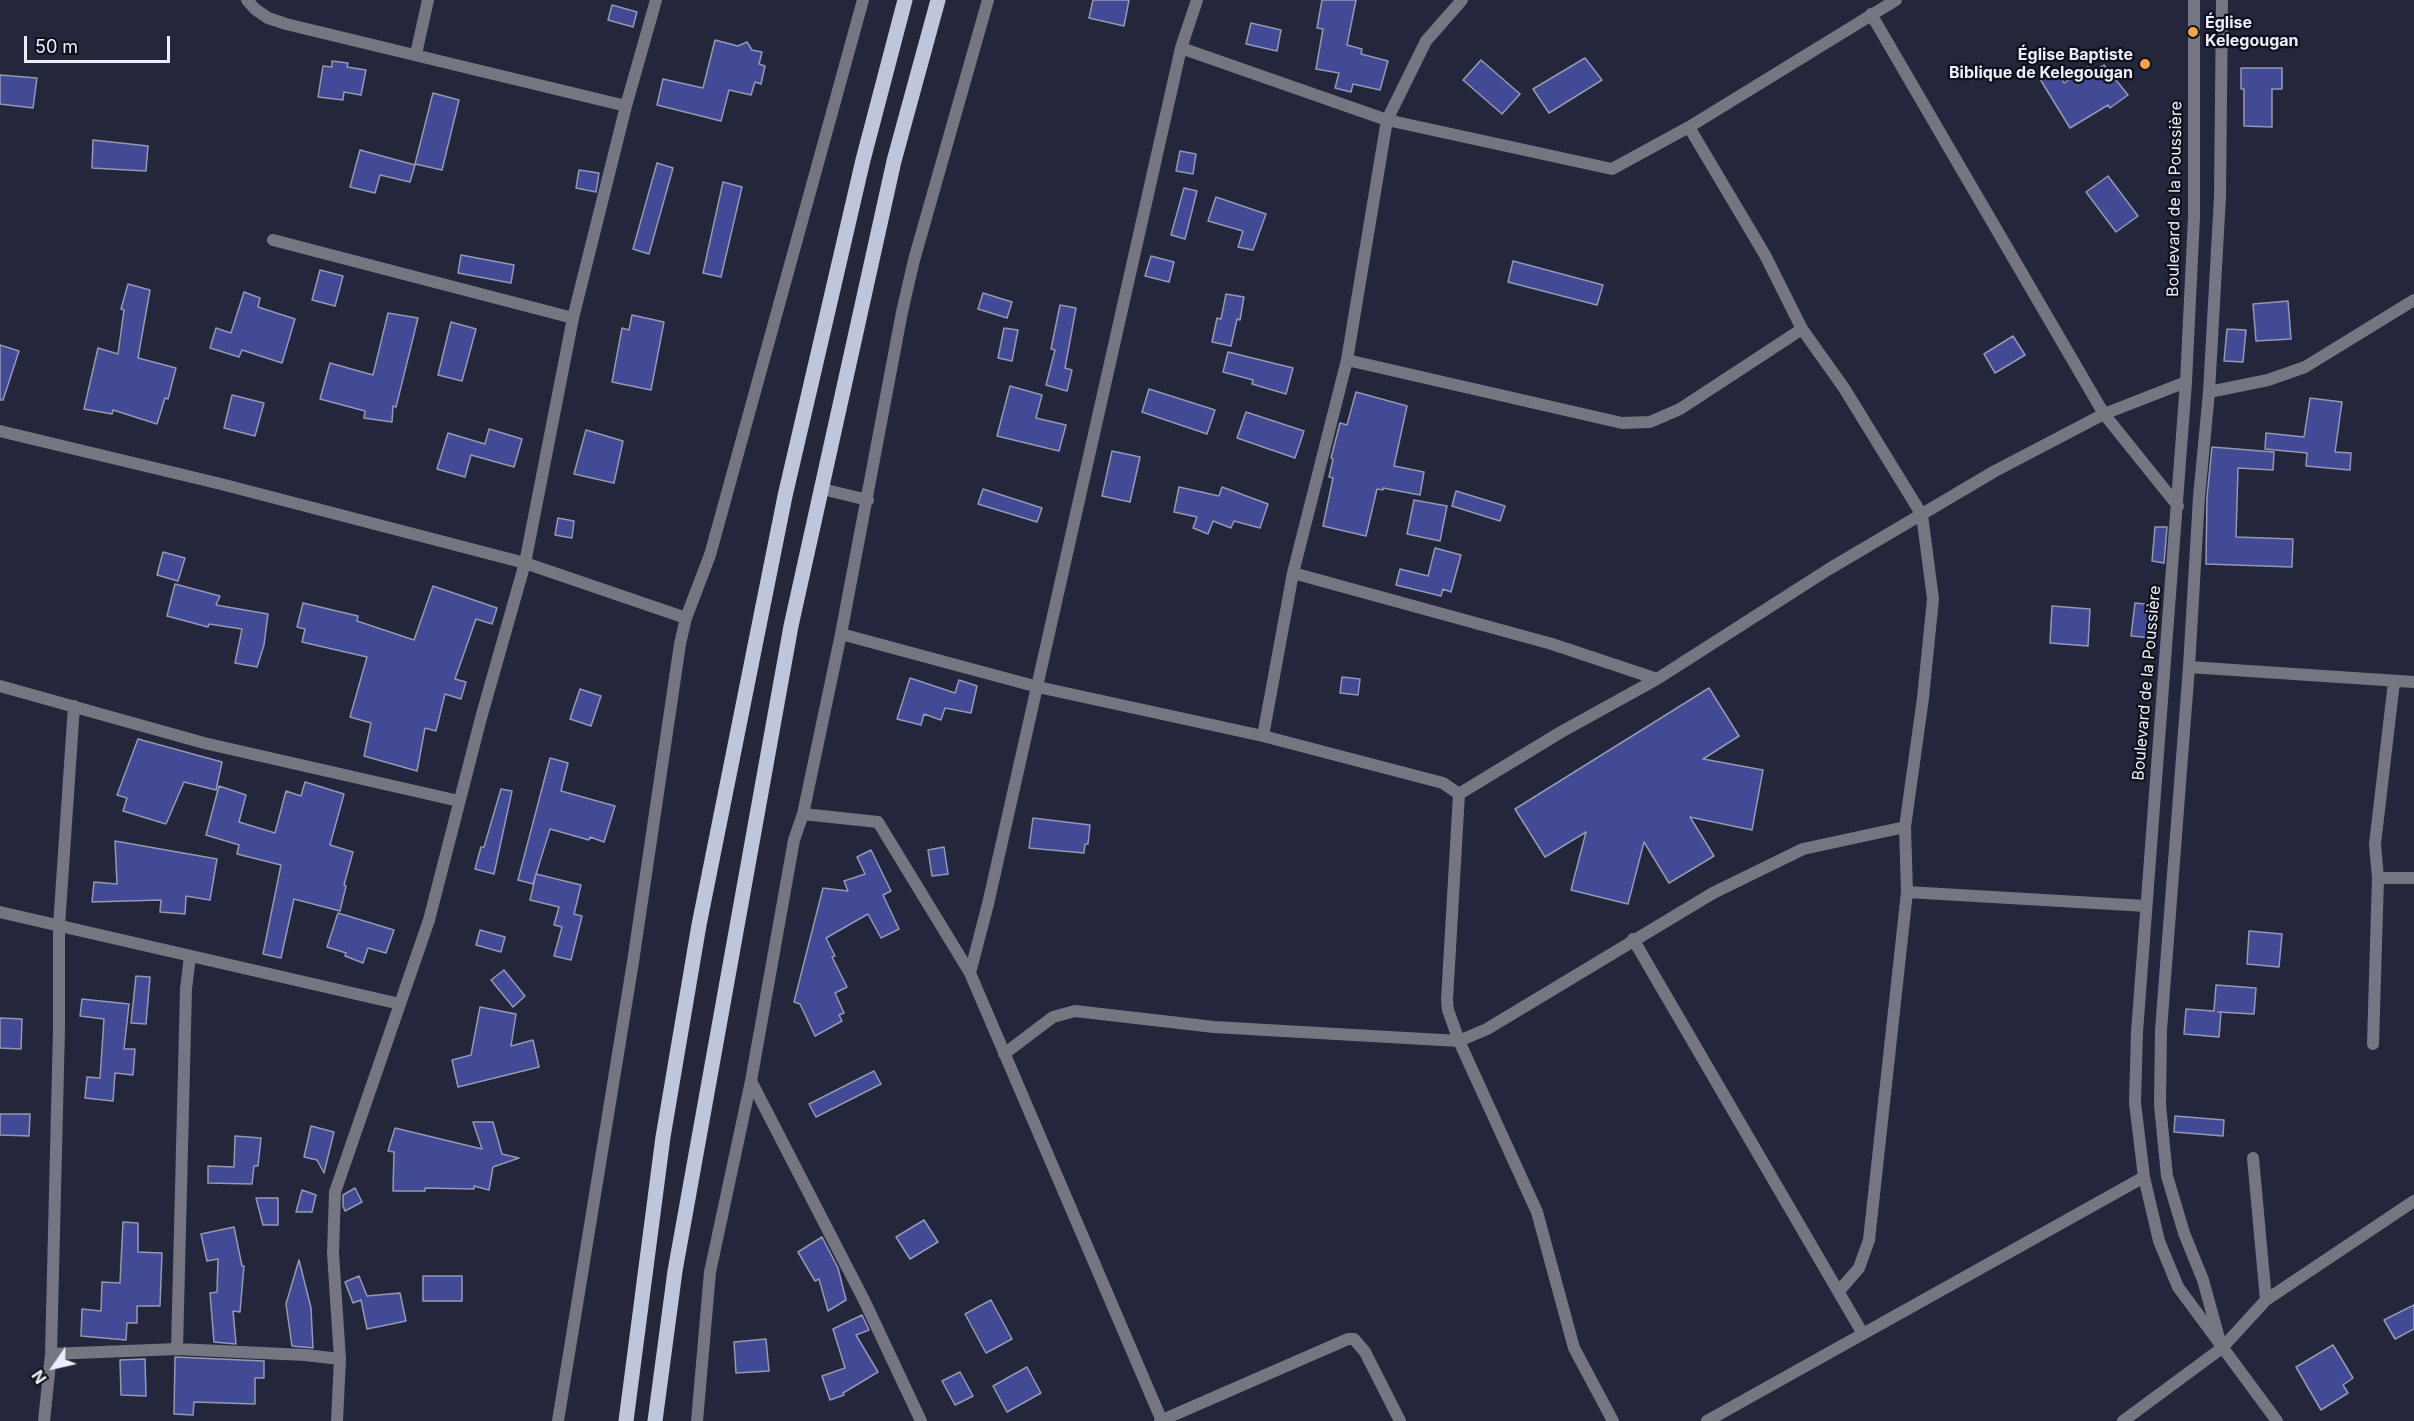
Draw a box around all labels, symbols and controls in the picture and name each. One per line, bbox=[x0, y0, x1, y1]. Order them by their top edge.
place label: Église Kelegougan bbox=[2205, 13, 2299, 51]
scale bar bbox=[27, 24, 172, 62]
marker: Église Kelegougan bbox=[2186, 25, 2200, 39]
text: 50 m bbox=[35, 36, 78, 57]
place label: Église Baptiste Biblique de Kelegougan bbox=[1949, 45, 2133, 83]
marker: Église Baptiste Biblique de Kelegougan bbox=[2138, 57, 2152, 71]
street label: Boulevard de la Poussière bbox=[2164, 101, 2186, 297]
street label: Boulevard de la Poussière bbox=[2129, 585, 2165, 781]
north arrow bbox=[24, 1337, 84, 1397]
text: N bbox=[27, 1366, 51, 1388]

